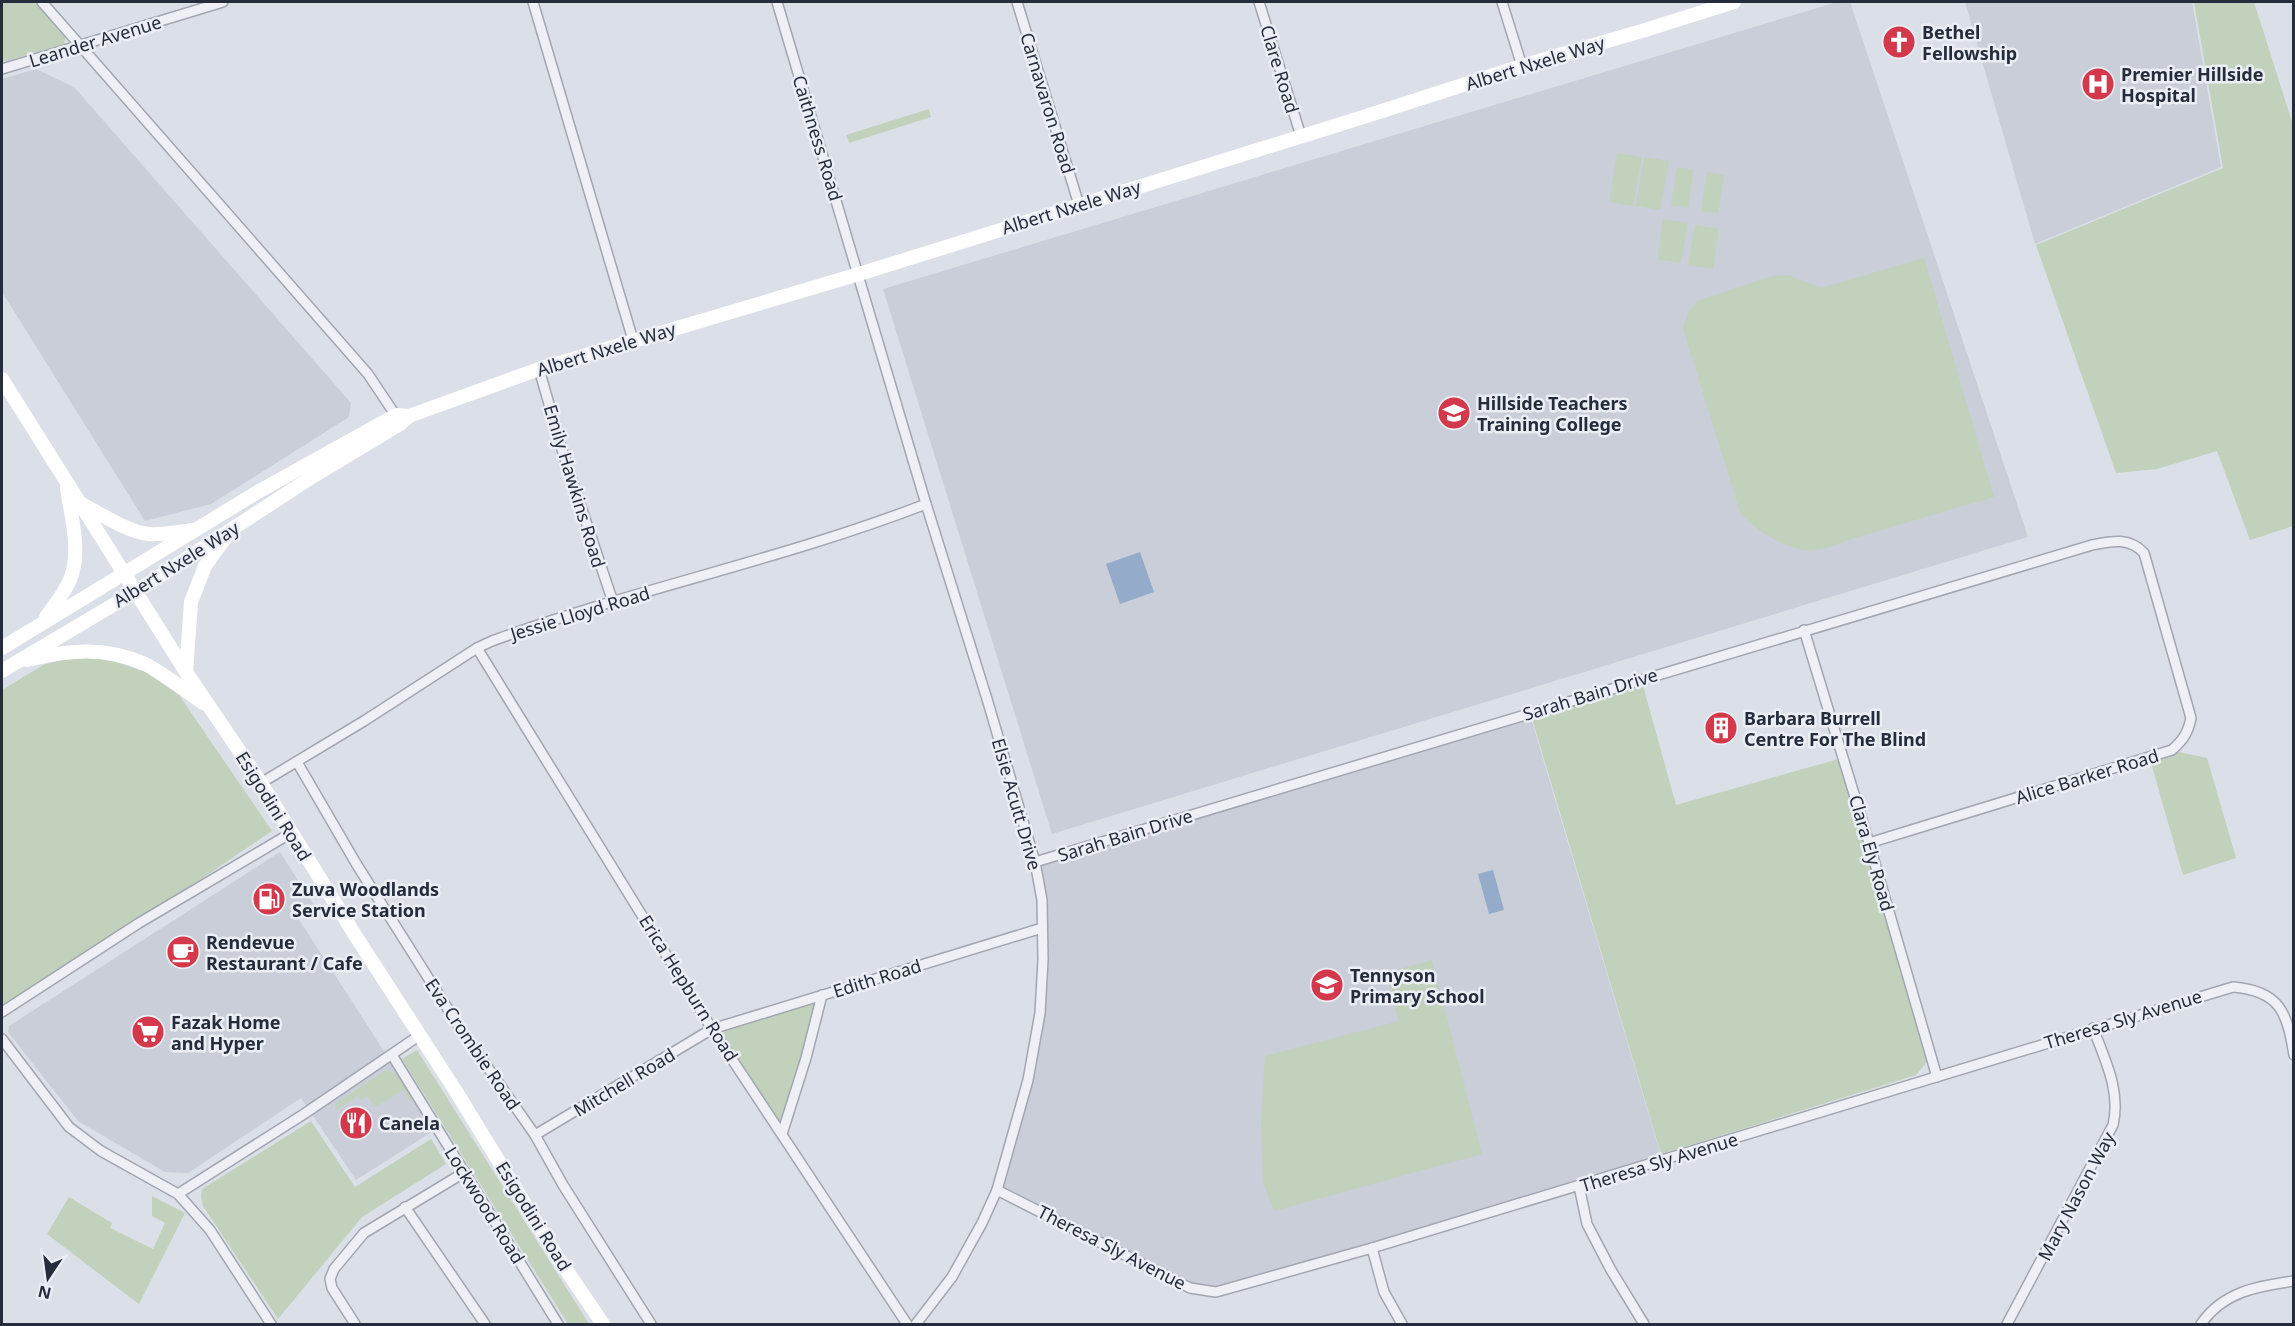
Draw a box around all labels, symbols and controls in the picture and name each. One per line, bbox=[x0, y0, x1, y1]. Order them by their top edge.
street label: Leander Avenue bbox=[26, 9, 164, 73]
place label: Bethel Fellowship bbox=[1922, 20, 2017, 65]
street label: Clare Road bbox=[1255, 22, 1305, 116]
church icon: Bethel Fellowship bbox=[1881, 24, 1917, 60]
street label: Carnavaron Road bbox=[1015, 29, 1081, 177]
street label: Albert Nxele Way bbox=[1463, 30, 1608, 96]
place label: Premier Hillside Hospital bbox=[2121, 62, 2263, 107]
hospital icon: Premier Hillside Hospital bbox=[2080, 66, 2116, 102]
street label: Caithness Road bbox=[787, 72, 849, 204]
street label: Albert Nxele Way bbox=[999, 174, 1144, 240]
street label: Albert Nxele Way bbox=[534, 316, 679, 382]
place label: Hillside Teachers Training College bbox=[1477, 391, 1628, 436]
school or university icon: Hillside Teachers Training College bbox=[1436, 395, 1472, 431]
street label: Emily Hawkins Road bbox=[539, 401, 611, 571]
street label: Albert Nxele Way bbox=[109, 515, 244, 612]
street label: Jessie Lloyd Road bbox=[505, 580, 653, 646]
street label: Sarah Bain Drive bbox=[1520, 662, 1660, 726]
place label: Barbara Burrell Centre For The Blind bbox=[1744, 706, 1926, 751]
building icon: Barbara Burrell Centre For The Blind bbox=[1703, 710, 1739, 746]
street label: Elsie Acutt Drive bbox=[987, 735, 1047, 873]
street label: Alice Barker Road bbox=[2012, 743, 2162, 809]
street label: Esigodini Road bbox=[231, 747, 317, 865]
street label: Clara Ely Road bbox=[1844, 792, 1900, 914]
street label: Sarah Bain Drive bbox=[1055, 803, 1195, 867]
place label: Zuva Woodlands Service Station bbox=[292, 877, 439, 922]
fuel station icon: Zuva Woodlands Service Station bbox=[251, 881, 287, 917]
street label: Erica Hepburn Road bbox=[634, 910, 744, 1066]
place label: Rendevue Restaurant / Cafe bbox=[206, 930, 363, 975]
cafe icon: Rendevue Restaurant / Cafe bbox=[165, 934, 201, 970]
street label: Edith Road bbox=[830, 953, 924, 1003]
place label: Tennyson Primary School bbox=[1350, 963, 1485, 1008]
school or university icon: Tennyson Primary School bbox=[1309, 967, 1345, 1003]
street label: Eva Crombie Road bbox=[420, 973, 526, 1115]
street label: Theresa Sly Avenue bbox=[2041, 984, 2205, 1054]
place label: Fazak Home and Hyper bbox=[171, 1010, 280, 1055]
supermarket icon: Fazak Home and Hyper bbox=[130, 1014, 166, 1050]
street label: Mitchell Road bbox=[569, 1042, 679, 1122]
restaurant icon: Canela bbox=[338, 1105, 374, 1141]
place label: Canela bbox=[379, 1111, 440, 1135]
street label: Theresa Sly Avenue bbox=[1577, 1127, 1741, 1197]
street label: Mary Nason Way bbox=[2032, 1127, 2120, 1265]
street label: Lockwood Road bbox=[439, 1142, 531, 1268]
street label: Esigodini Road bbox=[491, 1157, 577, 1275]
street label: Theresa Sly Avenue bbox=[1034, 1199, 1190, 1295]
north arrow bbox=[18, 1248, 78, 1308]
text: N bbox=[36, 1280, 53, 1305]

